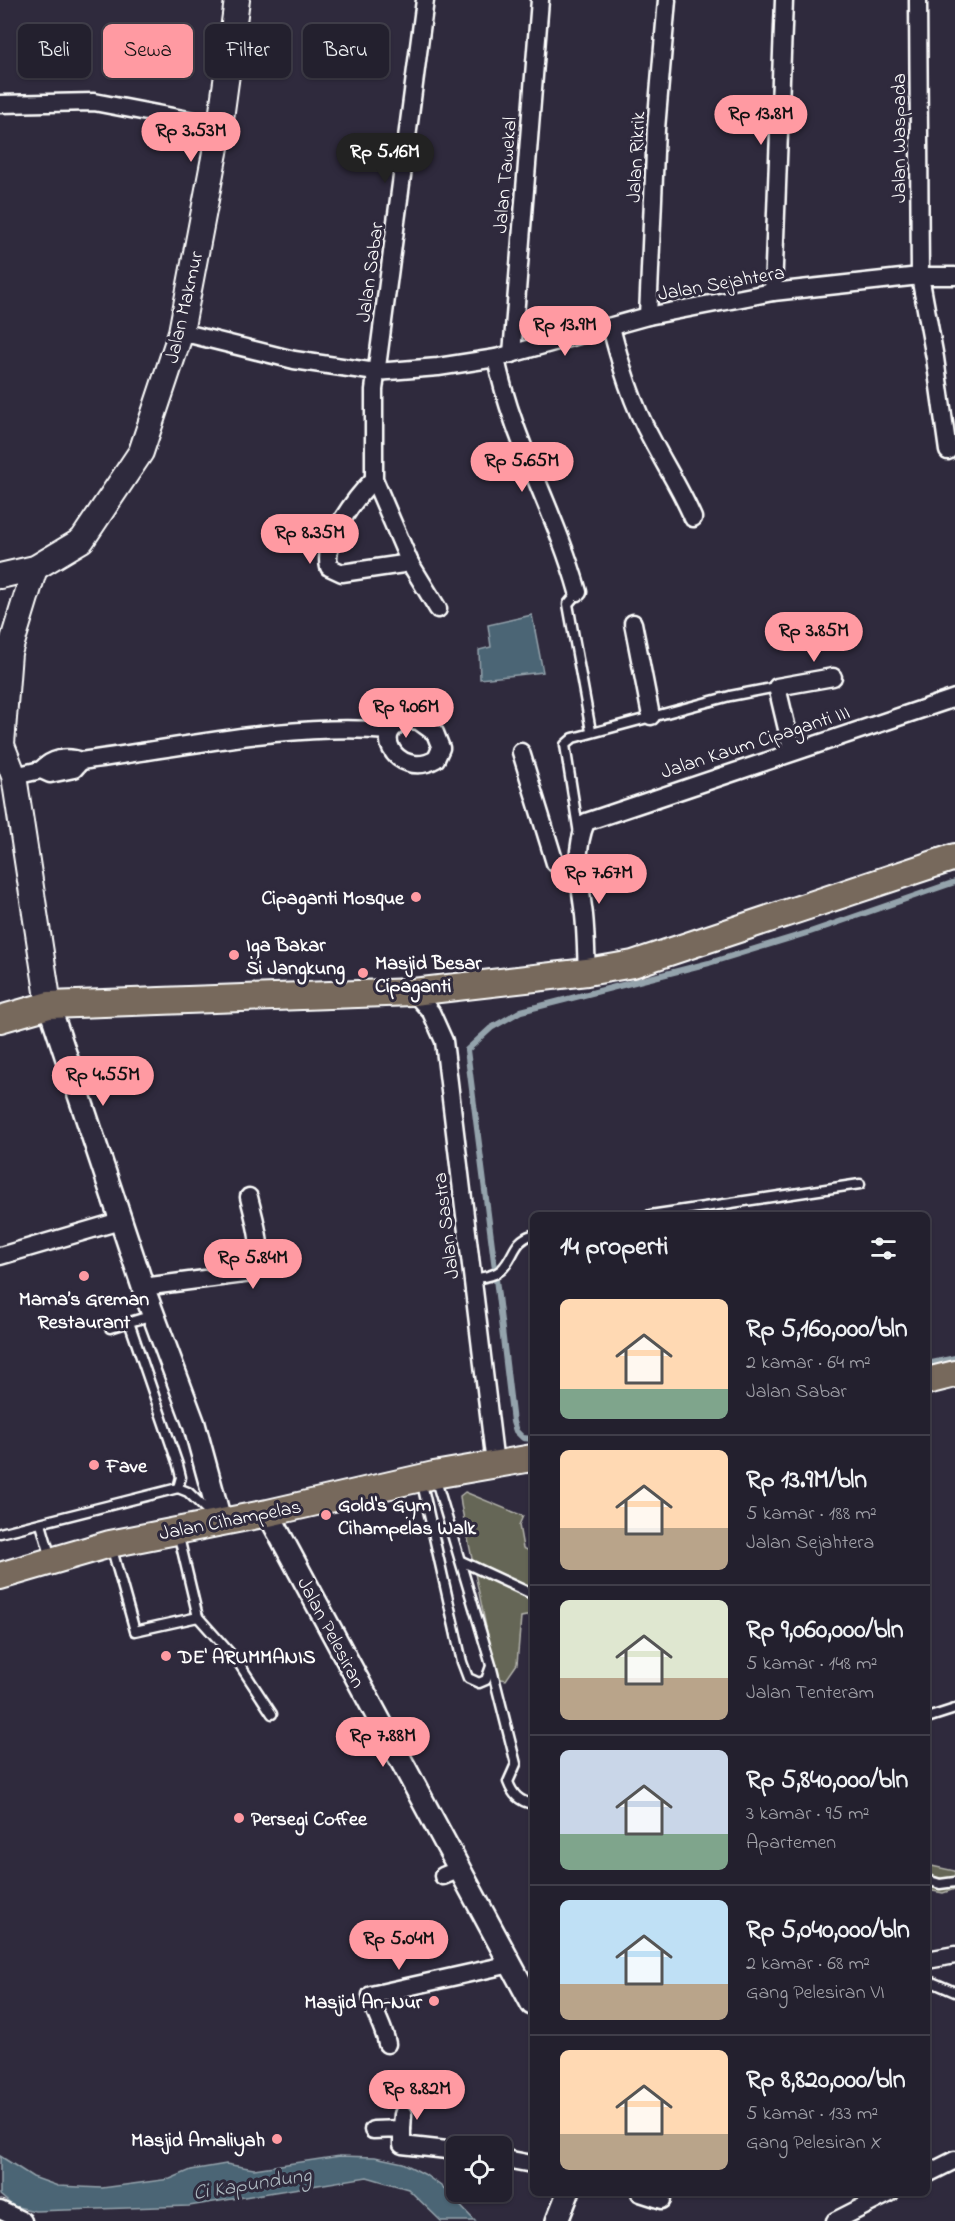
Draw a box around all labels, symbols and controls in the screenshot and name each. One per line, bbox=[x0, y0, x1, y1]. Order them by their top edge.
chip: Beli bbox=[18, 24, 91, 78]
chip: Sewa bbox=[103, 24, 193, 78]
chip: Filter bbox=[205, 24, 291, 78]
chip: Baru bbox=[303, 24, 389, 78]
street label: Jalan Waspada bbox=[886, 73, 915, 203]
pin: Rp 13.8M bbox=[699, 95, 823, 146]
text: Rp 13.8M bbox=[728, 100, 794, 129]
street label: Jalan Rikrik bbox=[621, 110, 654, 204]
pin: Rp 3.53M bbox=[129, 112, 253, 163]
street label: Jalan Tawekal bbox=[487, 116, 526, 235]
text: Rp 3.53M bbox=[155, 117, 227, 146]
pin: Rp 5.16M bbox=[323, 133, 447, 184]
text: Rp 5.16M bbox=[350, 138, 420, 167]
street label: Jalan Sabar bbox=[350, 220, 393, 324]
street label: Jalan Makmur bbox=[158, 248, 213, 367]
street label: Jalan Sejahtera bbox=[656, 259, 787, 310]
pin: Rp 13.9M bbox=[503, 306, 627, 357]
text: Rp 13.9M bbox=[533, 311, 597, 340]
pin: Rp 5.65M bbox=[460, 442, 584, 493]
text: Rp 5.65M bbox=[485, 447, 559, 476]
pin: Rp 8.35M bbox=[248, 514, 372, 565]
text: Rp 8.35M bbox=[275, 519, 345, 548]
pin: Rp 3.85M bbox=[752, 612, 876, 663]
text: Rp 3.85M bbox=[779, 617, 849, 646]
pin: Rp 9.06M bbox=[344, 688, 468, 739]
text: Rp 9.06M bbox=[373, 693, 439, 722]
street label: Jalan Kaum Cipaganti III bbox=[657, 699, 854, 789]
pin: Rp 7.67M bbox=[537, 854, 661, 905]
text: Rp 7.67M bbox=[565, 859, 633, 888]
place label: Cipaganti Mosque bbox=[261, 885, 405, 915]
marker: Cipaganti Mosque bbox=[409, 890, 423, 904]
place label: Iga Bakar Si Jangkung bbox=[246, 932, 345, 985]
marker: Iga Bakar Si Jangkung bbox=[227, 948, 241, 962]
place label: Masjid Besar Cipaganti bbox=[375, 950, 482, 1003]
marker: Masjid Besar Cipaganti bbox=[356, 966, 370, 980]
pin: Rp 4.55M bbox=[41, 1056, 165, 1107]
text: Rp 4.55M bbox=[66, 1061, 140, 1090]
street label: Jalan Sastra bbox=[427, 1171, 468, 1281]
text: 14 properti bbox=[560, 1229, 668, 1267]
icon: filters bbox=[867, 1232, 900, 1265]
pin: Rp 5.84M bbox=[191, 1239, 315, 1290]
text: Rp 5.84M bbox=[218, 1244, 288, 1273]
marker: Mama’s Greman Restaurant bbox=[77, 1269, 91, 1283]
place label: Mama’s Greman Restaurant bbox=[19, 1286, 149, 1338]
text: Rp 5,160,000/bln bbox=[746, 1311, 908, 1349]
icon: home bbox=[608, 1323, 680, 1395]
text: 2 kamar · 64 m² bbox=[746, 1349, 871, 1378]
text: Jalan Sabar bbox=[746, 1378, 847, 1407]
place label: Fave bbox=[105, 1453, 148, 1482]
marker: Fave bbox=[87, 1458, 101, 1472]
text: Rp 13.9M/bln bbox=[746, 1462, 867, 1500]
icon: home bbox=[608, 1474, 680, 1546]
place label: Gold's Gym Cihampelas Walk bbox=[338, 1492, 477, 1544]
street label: Jalan Cihampelas bbox=[157, 1493, 304, 1549]
text: 5 kamar · 188 m² bbox=[746, 1500, 877, 1529]
marker: Gold's Gym Cihampelas Walk bbox=[319, 1508, 333, 1522]
text: Jalan Sejahtera bbox=[746, 1529, 874, 1558]
street label: Jalan Pelesiran bbox=[288, 1573, 371, 1694]
text: Rp 9,060,000/bln bbox=[746, 1612, 904, 1650]
icon: home bbox=[608, 1624, 680, 1696]
place label: DE' ARUMMANIS bbox=[177, 1644, 316, 1673]
marker: DE' ARUMMANIS bbox=[159, 1649, 173, 1663]
text: 5 kamar · 148 m² bbox=[746, 1650, 877, 1679]
text: Jalan Tenteram bbox=[746, 1679, 874, 1708]
pin: Rp 7.88M bbox=[321, 1717, 445, 1768]
text: Rp 7.88M bbox=[350, 1722, 416, 1751]
text: Rp 5,840,000/bln bbox=[746, 1762, 908, 1800]
icon: home bbox=[608, 1774, 680, 1846]
text: 3 kamar · 95 m² bbox=[746, 1800, 870, 1829]
place label: Persegi Coffee bbox=[251, 1806, 368, 1836]
marker: Persegi Coffee bbox=[232, 1811, 246, 1825]
text: Apartemen bbox=[746, 1829, 836, 1858]
text: Rp 5,040,000/bln bbox=[746, 1912, 910, 1950]
pin: Rp 5.04M bbox=[337, 1920, 461, 1971]
icon: home bbox=[608, 1924, 680, 1996]
text: Rp 5.04M bbox=[363, 1925, 435, 1954]
text: 2 kamar · 68 m² bbox=[746, 1950, 870, 1979]
text: Gang Pelesiran VI bbox=[746, 1979, 885, 2008]
place label: Masjid An-Nur bbox=[304, 1989, 423, 2018]
marker: Masjid An-Nur bbox=[427, 1994, 441, 2008]
text: Rp 8,820,000/bln bbox=[746, 2062, 906, 2100]
pin: Rp 8.82M bbox=[355, 2070, 479, 2121]
icon: home bbox=[608, 2074, 680, 2146]
text: Rp 8.82M bbox=[383, 2075, 451, 2104]
text: 5 kamar · 133 m² bbox=[746, 2100, 878, 2129]
place label: Masjid Amaliyah bbox=[131, 2127, 265, 2157]
text: Gang Pelesiran X bbox=[746, 2129, 882, 2158]
marker: Masjid Amaliyah bbox=[270, 2132, 284, 2146]
map controls bbox=[446, 2136, 512, 2202]
button: locate bbox=[446, 2136, 512, 2202]
water label: Ci Kapundung bbox=[191, 2161, 314, 2210]

